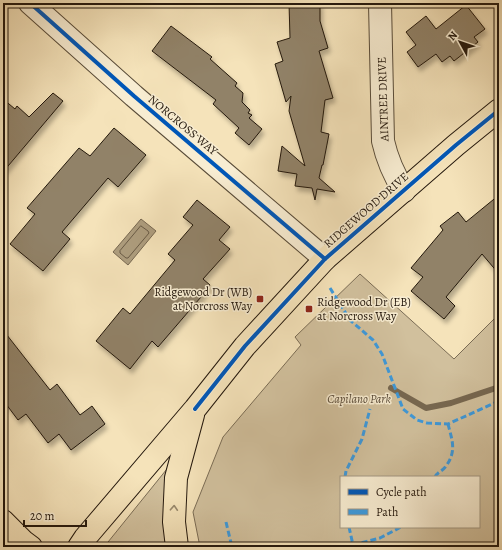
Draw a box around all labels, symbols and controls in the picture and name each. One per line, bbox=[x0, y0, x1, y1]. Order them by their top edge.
north arrow bbox=[440, 22, 480, 62]
text: N bbox=[444, 28, 461, 44]
street label: AINTREE DRIVE bbox=[374, 56, 393, 143]
street label: NORCROSS WAY bbox=[145, 91, 221, 159]
street label: RIDGEWOOD DRIVE bbox=[320, 169, 412, 251]
place label: Ridgewood Dr (WB) at Norcross Way bbox=[154, 284, 253, 314]
marker: Ridgewood Dr (WB) at Norcross Way bbox=[255, 294, 265, 304]
place label: Ridgewood Dr (EB) at Norcross Way bbox=[317, 294, 411, 324]
marker: Ridgewood Dr (EB) at Norcross Way bbox=[304, 304, 314, 314]
park label: Capilano Park bbox=[327, 391, 391, 407]
legend bbox=[340, 476, 480, 528]
text: Cycle path bbox=[376, 484, 427, 500]
scale bar bbox=[24, 502, 86, 528]
text: Path bbox=[376, 504, 399, 520]
one-way arrow bbox=[170, 505, 179, 511]
text: 20 m bbox=[30, 508, 54, 524]

